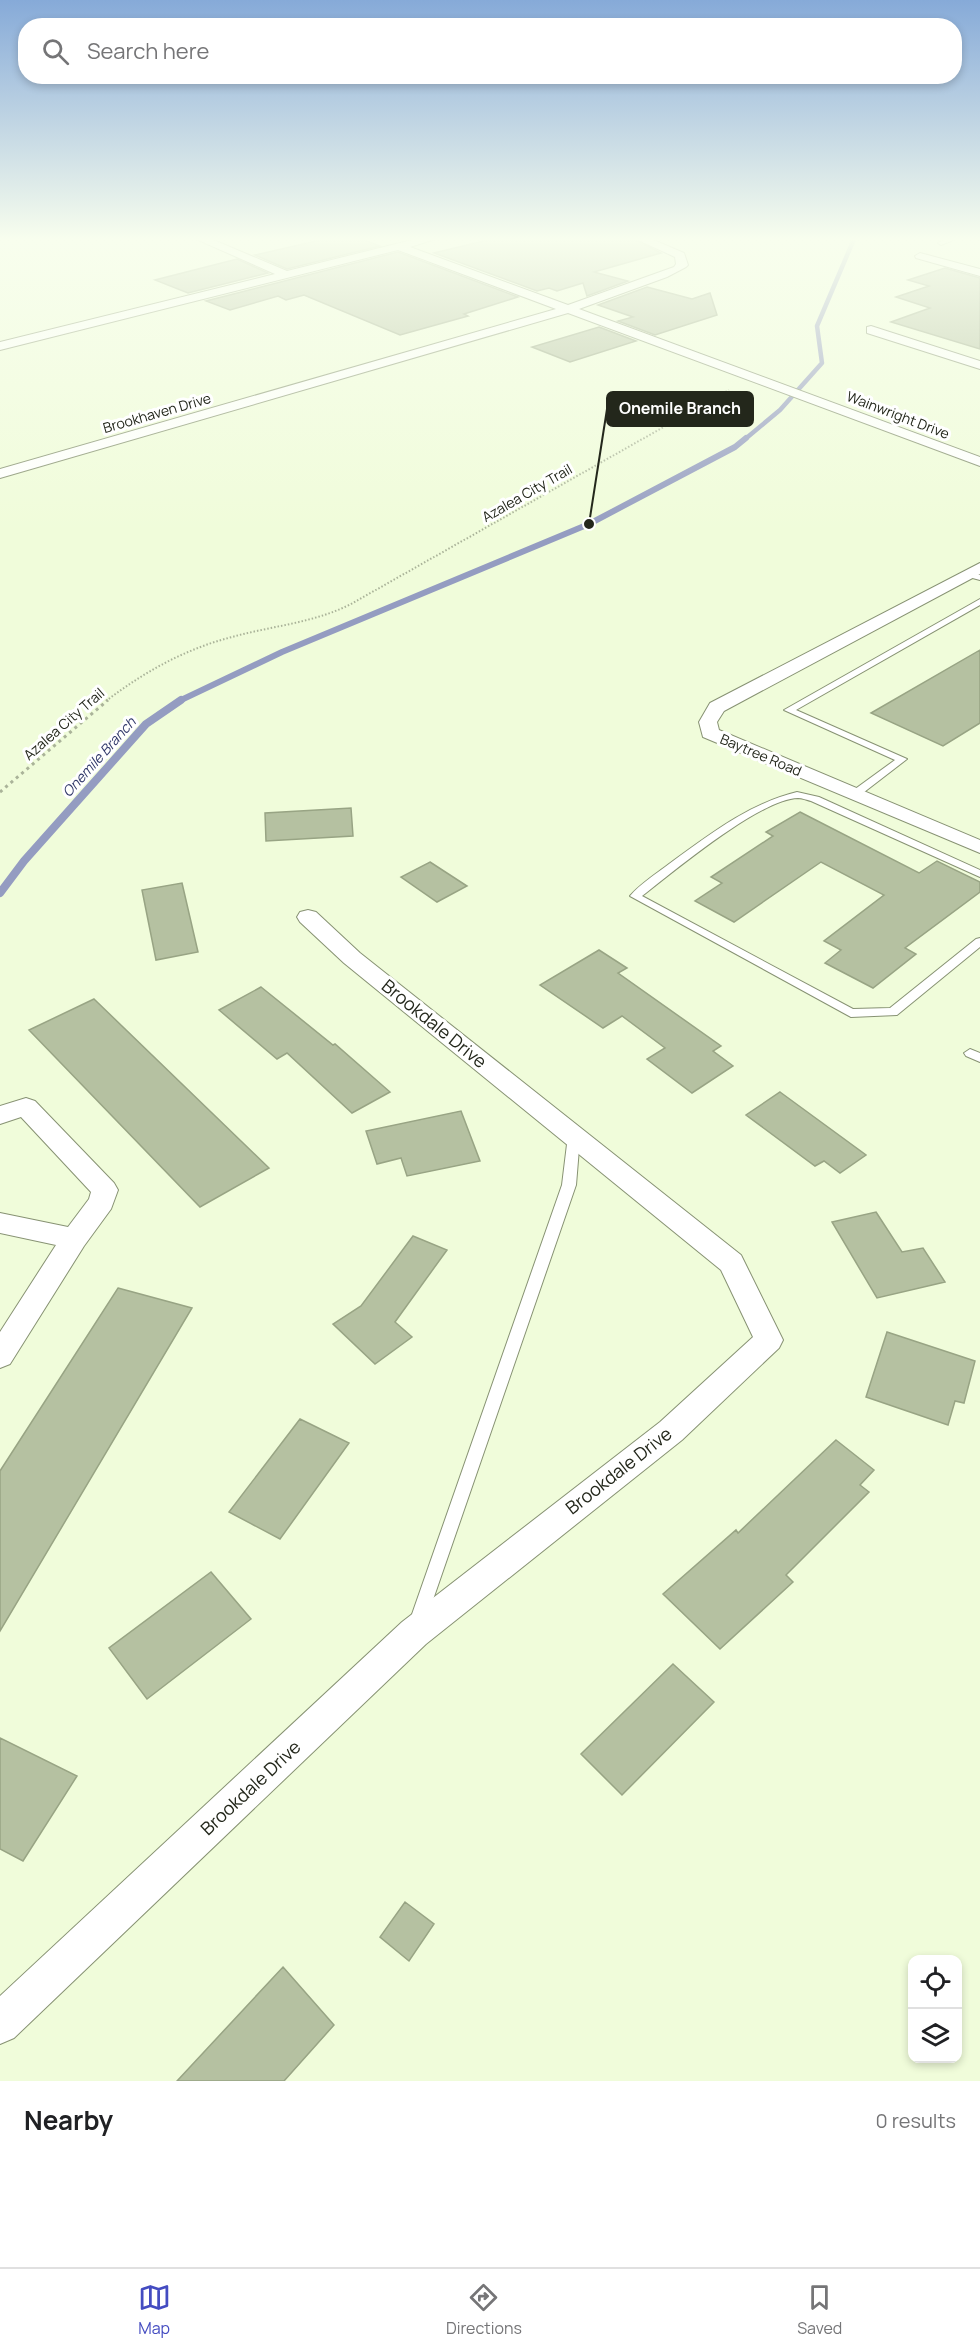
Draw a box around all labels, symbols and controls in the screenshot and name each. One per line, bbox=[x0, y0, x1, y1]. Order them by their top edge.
search box bbox=[18, 18, 962, 84]
icon: search bbox=[39, 35, 72, 68]
text: Search here bbox=[87, 36, 209, 66]
street label: Wainwright Drive bbox=[844, 386, 952, 443]
street label: Brookhaven Drive bbox=[101, 388, 213, 437]
callout: Onemile Branch bbox=[607, 392, 753, 426]
text: Onemile Branch bbox=[619, 397, 741, 419]
street label: Azalea City Trail bbox=[478, 459, 575, 526]
street label: Azalea City Trail bbox=[19, 683, 108, 764]
water label: Onemile Branch bbox=[58, 712, 140, 801]
street label: Baytree Road bbox=[718, 729, 805, 780]
street label: Brookdale Drive bbox=[377, 973, 492, 1073]
street label: Brookdale Drive bbox=[560, 1421, 676, 1519]
street label: Brookdale Drive bbox=[195, 1735, 305, 1840]
map controls bbox=[908, 1955, 962, 2063]
button: locate bbox=[908, 1955, 962, 2009]
button: layers bbox=[908, 2009, 962, 2063]
text: Nearby bbox=[24, 2102, 113, 2138]
text: 0 results bbox=[876, 2107, 956, 2134]
tab: Map bbox=[138, 2281, 171, 2339]
tab: Directions bbox=[446, 2281, 522, 2339]
tab: Saved bbox=[797, 2281, 842, 2339]

